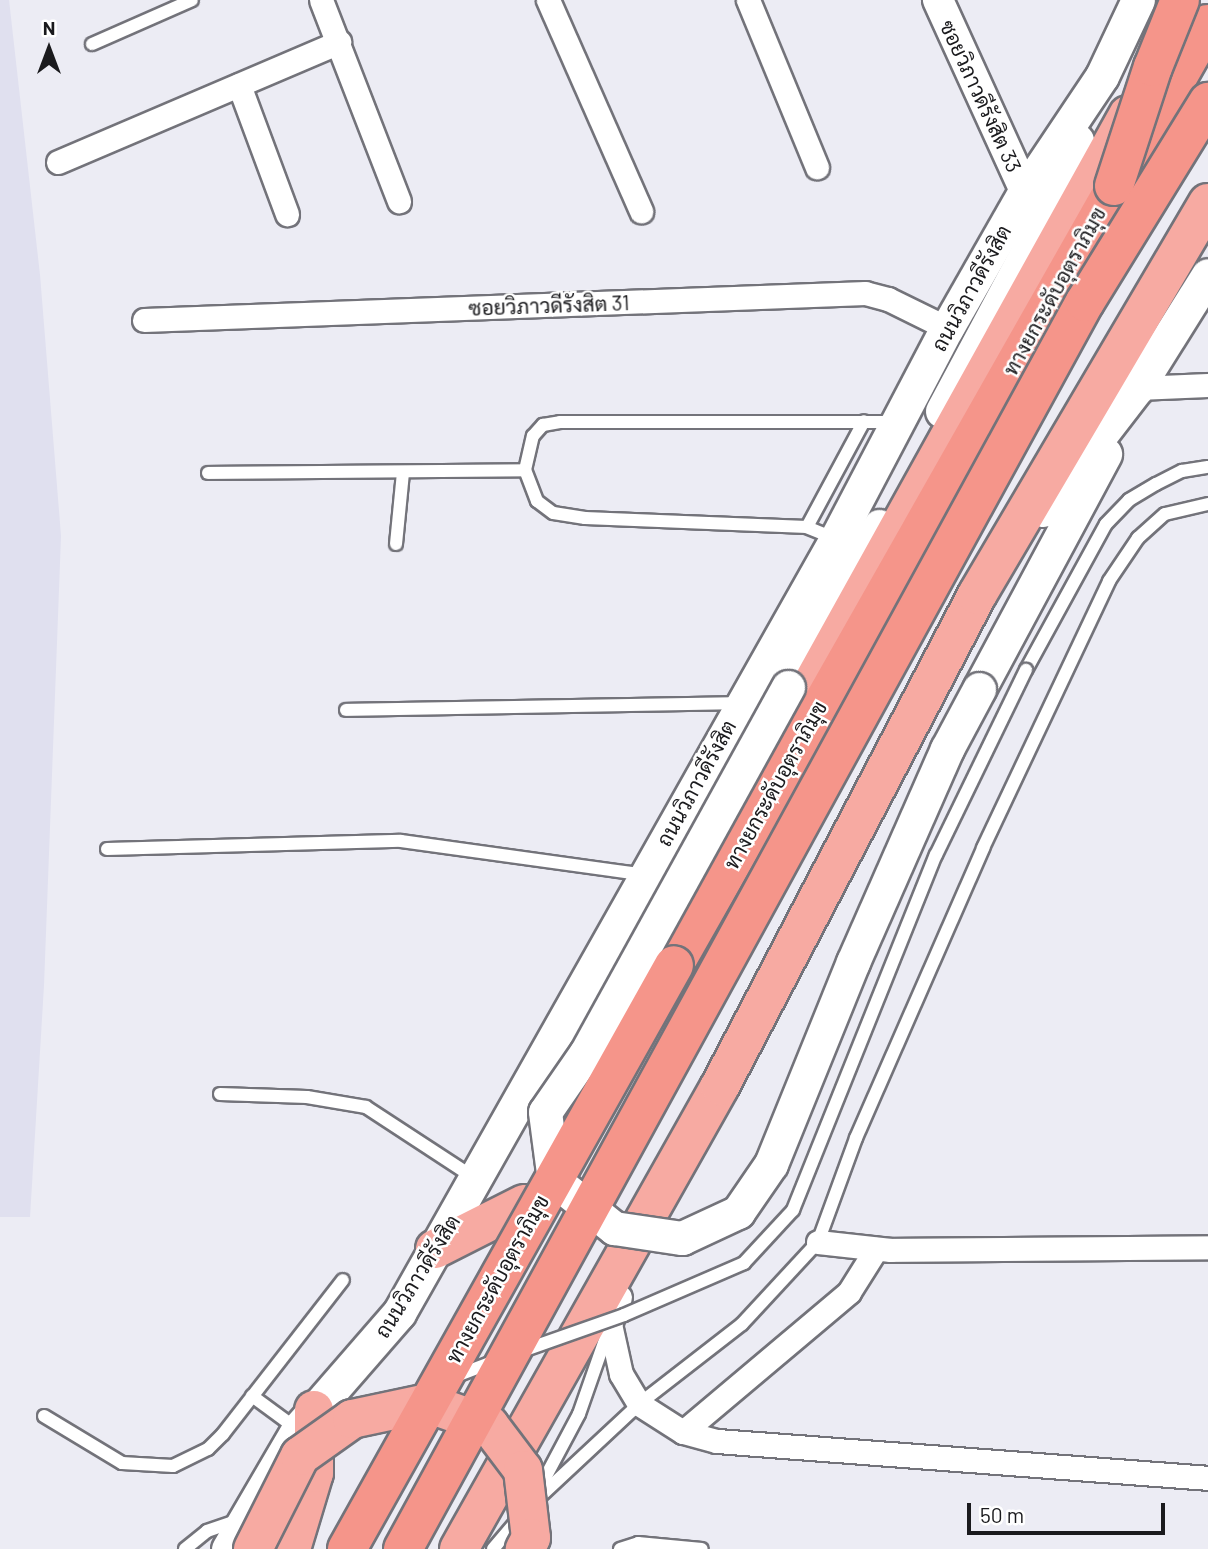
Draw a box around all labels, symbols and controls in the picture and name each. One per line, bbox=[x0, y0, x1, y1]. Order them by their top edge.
north arrow bbox=[14, 14, 84, 84]
text: N bbox=[43, 16, 55, 39]
street label: ซอยวิภาวดีรังสิต 33 bbox=[935, 16, 1027, 176]
street label: ทางยกระดับอุตราภิมุข bbox=[997, 202, 1111, 380]
street label: ถนนวิภาวดีรังสิต bbox=[926, 220, 1016, 356]
street label: ซอยวิภาวดีรังสิต 31 bbox=[468, 290, 630, 320]
street label: ทางยกระดับอุตราภิมุข bbox=[718, 696, 832, 874]
street label: ถนนวิภาวดีรังสิต bbox=[651, 715, 741, 851]
street label: ทางยกระดับอุตราภิมุข bbox=[440, 1190, 554, 1368]
street label: ถนนวิภาวดีรังสิต bbox=[369, 1210, 465, 1342]
scale bar bbox=[970, 1490, 1168, 1534]
text: 50 m bbox=[980, 1502, 1024, 1527]

